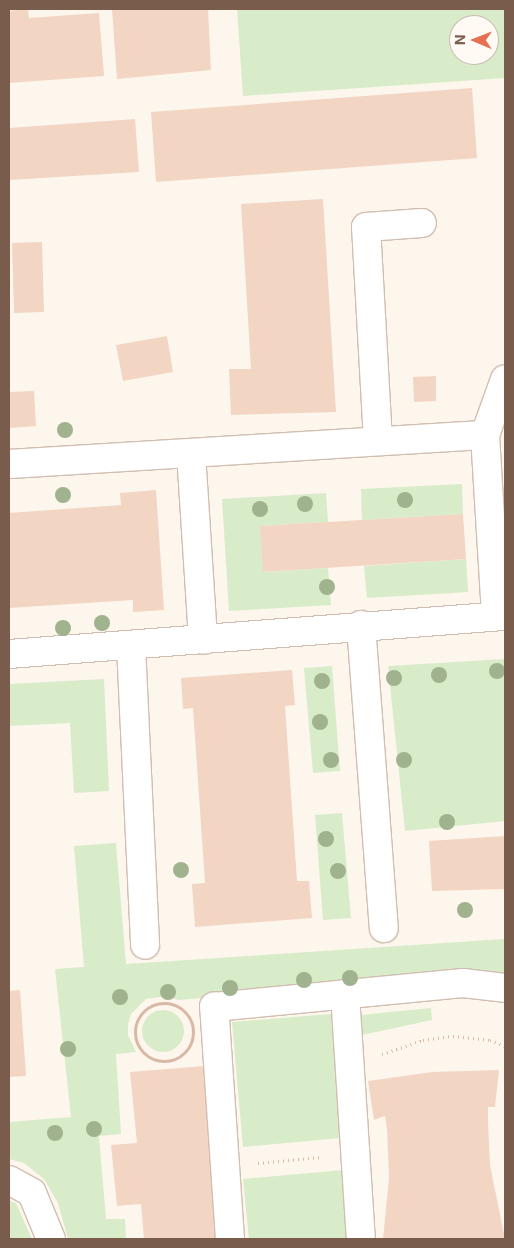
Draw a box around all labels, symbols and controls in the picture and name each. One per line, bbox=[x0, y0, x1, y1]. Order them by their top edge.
north arrow bbox=[449, 15, 499, 65]
text: N bbox=[451, 34, 468, 45]

